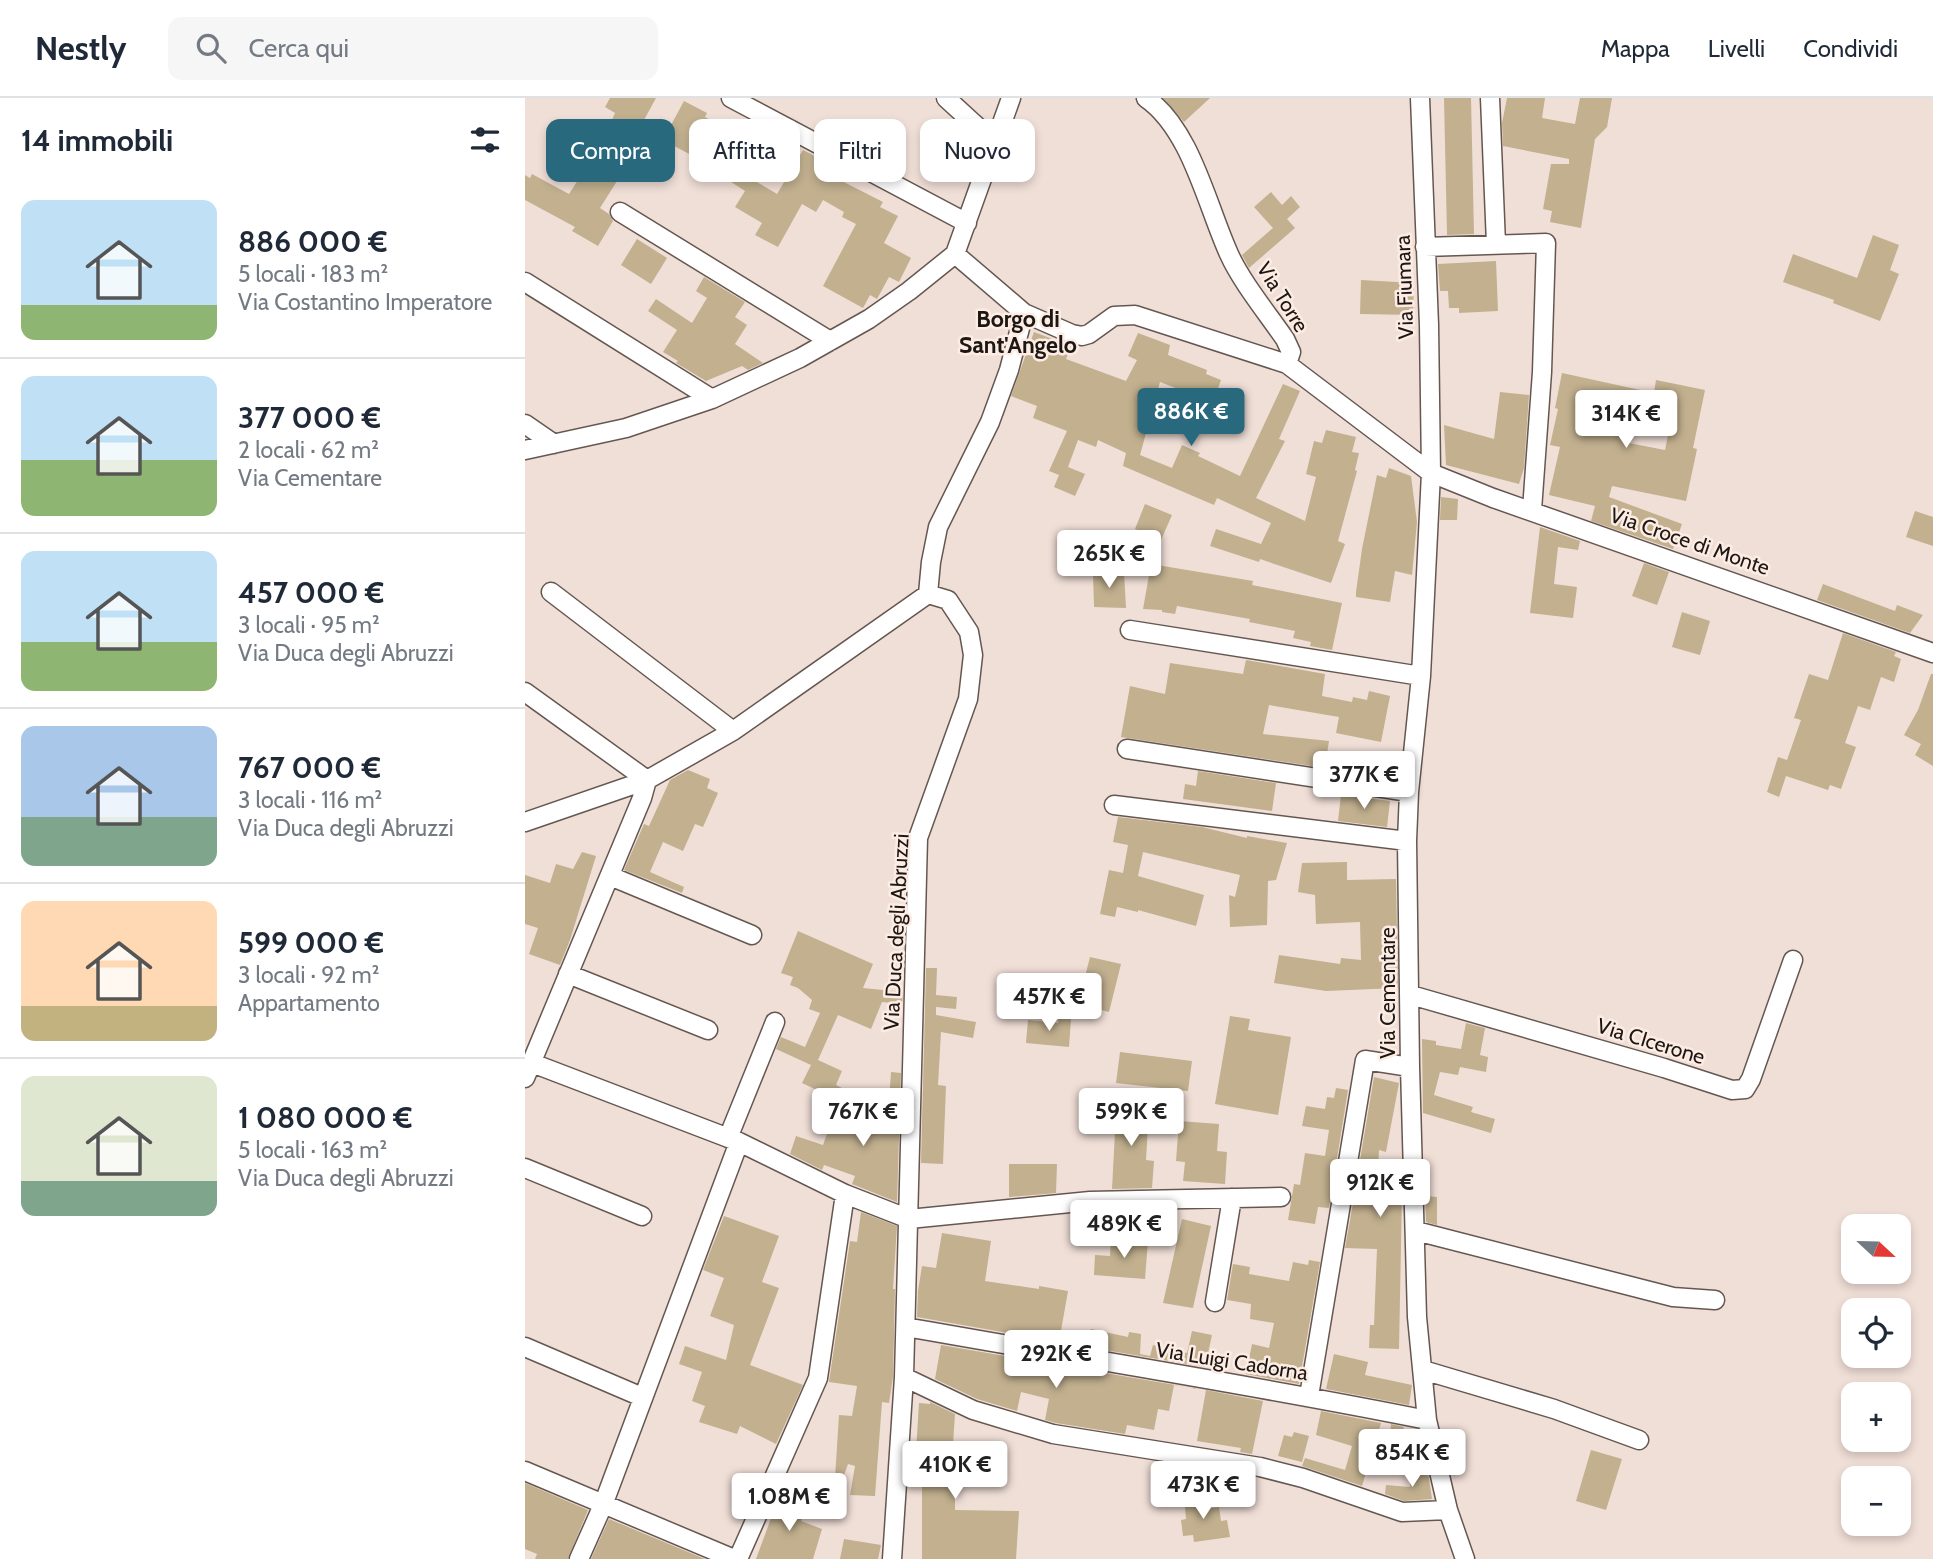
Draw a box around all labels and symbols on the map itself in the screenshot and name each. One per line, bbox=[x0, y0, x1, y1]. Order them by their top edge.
street label: Via Fiumara bbox=[1390, 234, 1418, 340]
street label: Via Torre bbox=[1252, 257, 1314, 337]
district label: Borgo di Sant'Angelo bbox=[959, 305, 1077, 359]
pin: 886K € bbox=[1134, 388, 1248, 448]
pin: 314K € bbox=[1569, 390, 1683, 450]
street label: Via Croce di Monte bbox=[1607, 502, 1773, 580]
pin: 265K € bbox=[1052, 531, 1166, 590]
pin: 377K € bbox=[1307, 752, 1421, 811]
street label: Via Duca degli Abruzzi bbox=[878, 833, 914, 1031]
street label: Via Cementare bbox=[1375, 927, 1400, 1059]
pin: 457K € bbox=[992, 974, 1106, 1033]
street label: Via CIcerone bbox=[1594, 1013, 1708, 1069]
pin: 767K € bbox=[806, 1088, 920, 1148]
pin: 599K € bbox=[1074, 1088, 1188, 1148]
pin: 912K € bbox=[1323, 1160, 1437, 1219]
pin: 489K € bbox=[1067, 1200, 1181, 1260]
north arrow bbox=[1841, 1214, 1911, 1284]
pin: 292K € bbox=[999, 1330, 1113, 1390]
street label: Via Luigi Cadorna bbox=[1154, 1337, 1310, 1385]
pin: 854K € bbox=[1355, 1430, 1469, 1489]
pin: 410K € bbox=[898, 1442, 1012, 1501]
pin: 473K € bbox=[1146, 1462, 1260, 1521]
pin: 1.08M € bbox=[724, 1474, 854, 1533]

